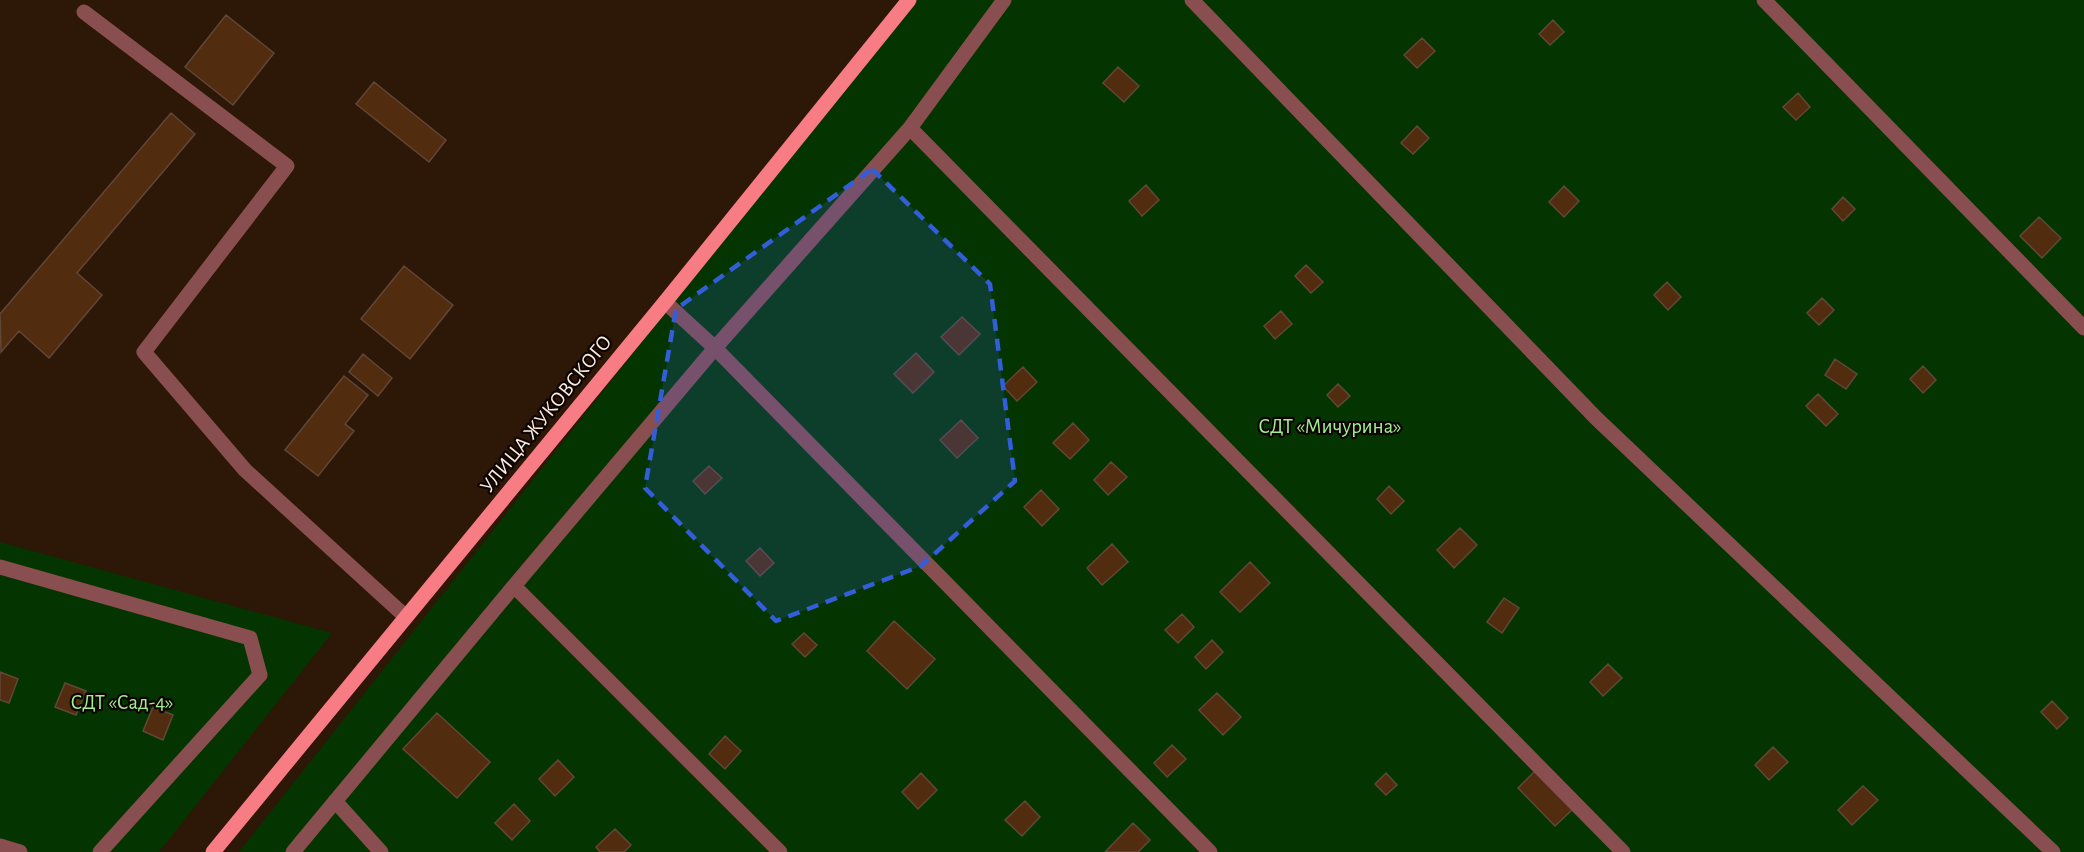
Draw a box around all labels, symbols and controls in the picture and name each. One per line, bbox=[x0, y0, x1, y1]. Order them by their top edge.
street label: УЛИЦА ЖУКОВСКОГО bbox=[476, 331, 616, 497]
park label: СДТ «Мичурина» bbox=[1258, 416, 1402, 437]
park label: СДТ «Сад-4» bbox=[70, 692, 174, 713]

